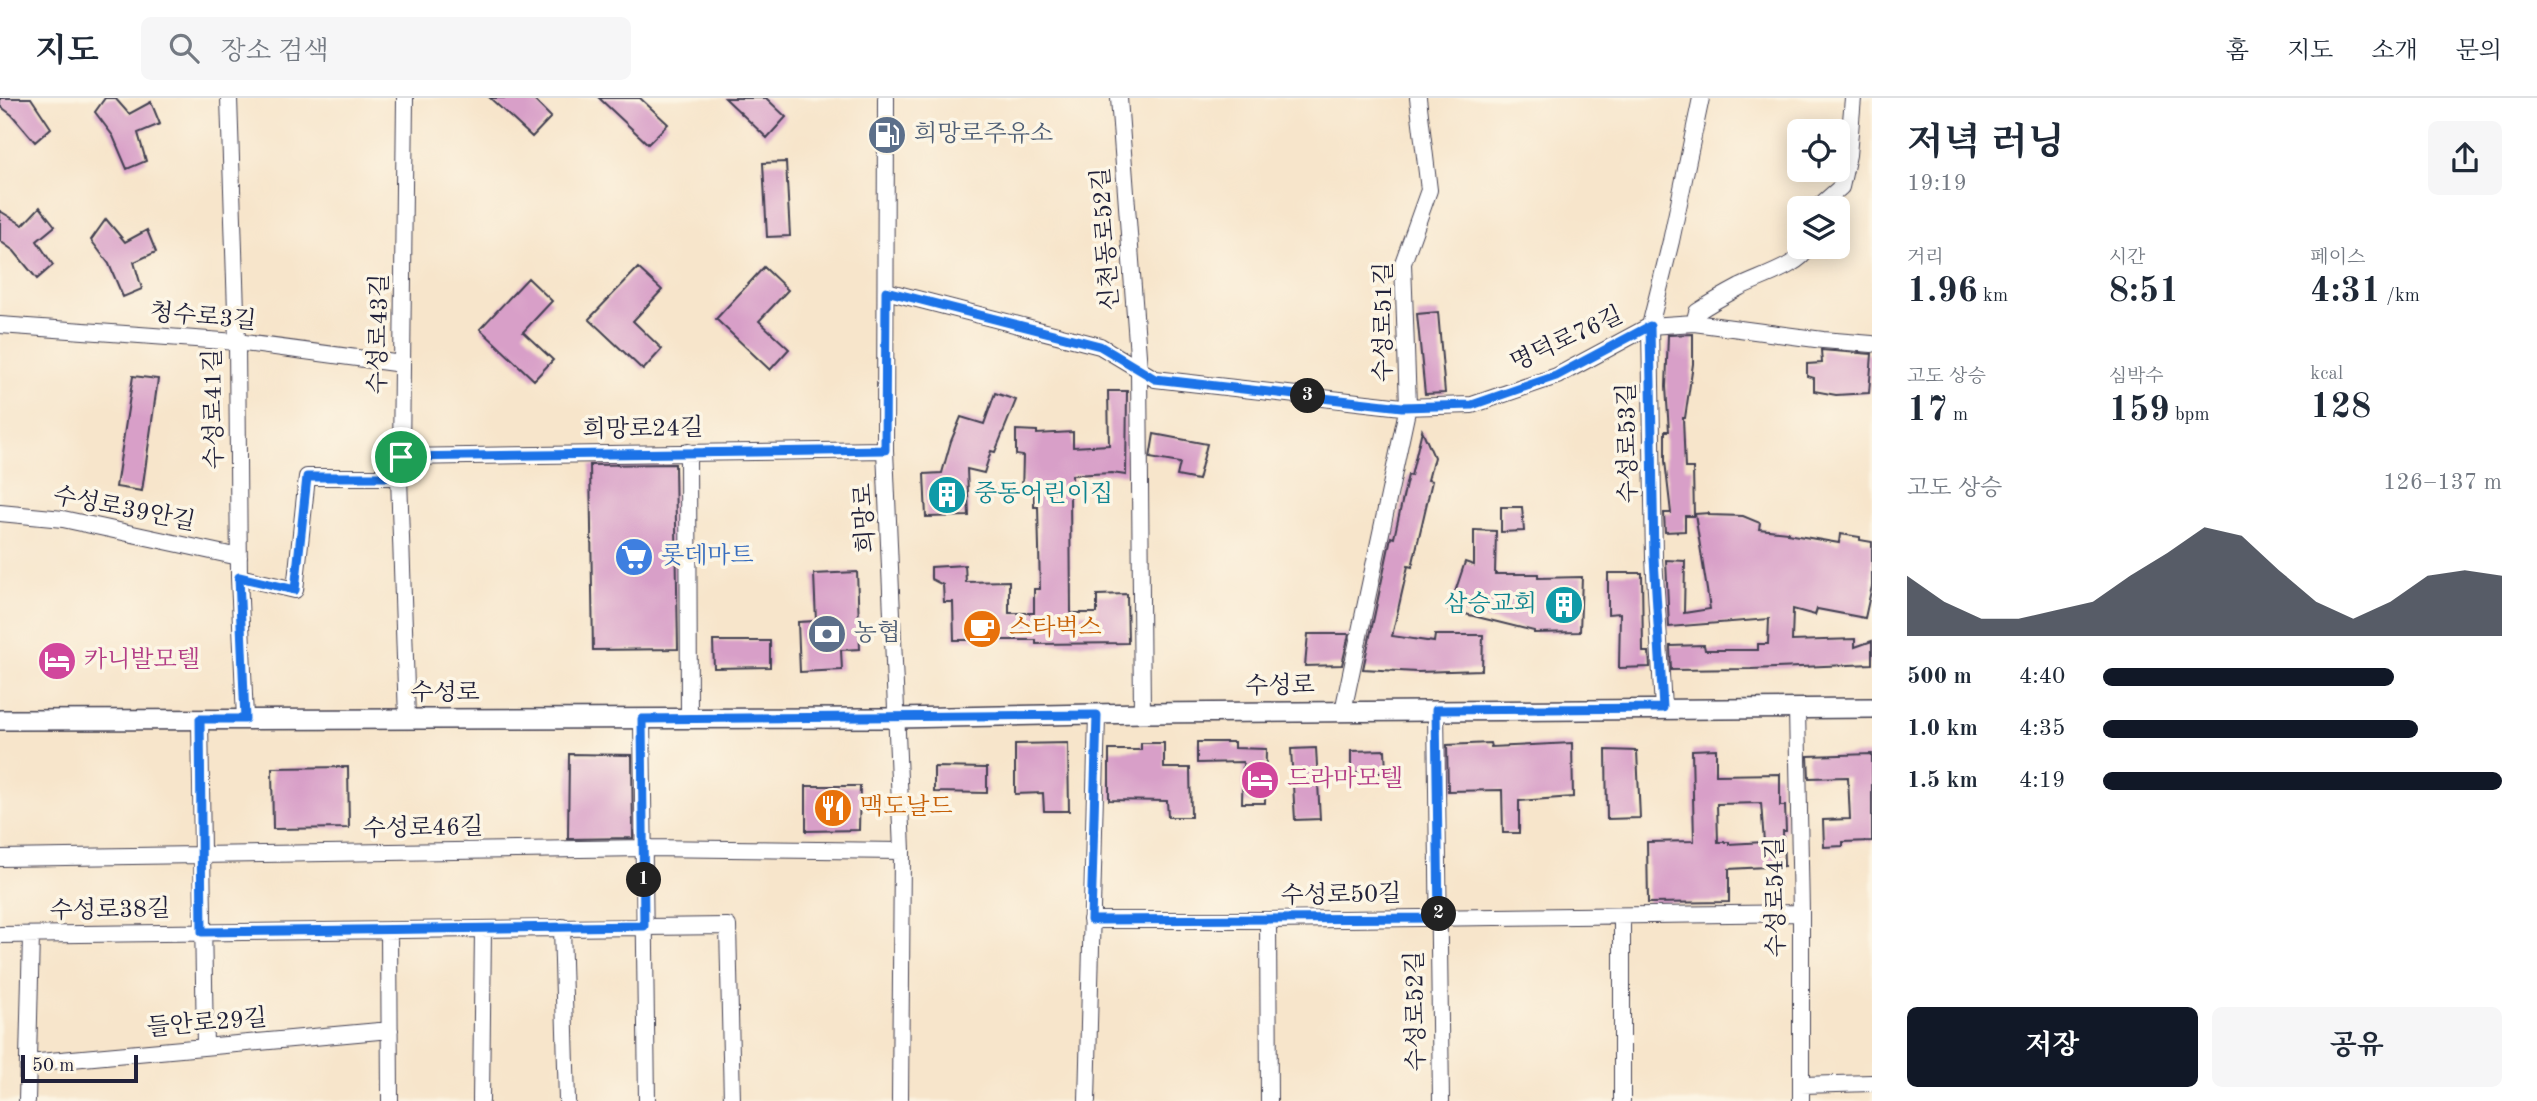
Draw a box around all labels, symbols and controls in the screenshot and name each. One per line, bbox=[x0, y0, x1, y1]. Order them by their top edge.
search box bbox=[141, 17, 631, 80]
icon: search bbox=[165, 29, 203, 67]
text: 지도 bbox=[35, 36, 99, 69]
text: 장소 검색 bbox=[221, 39, 329, 65]
text: 홈 bbox=[2226, 40, 2249, 64]
text: 지도 bbox=[2287, 40, 2333, 64]
text: 소개 bbox=[2371, 40, 2418, 64]
text: 문의 bbox=[2456, 40, 2502, 64]
fuel station icon: 희망로주유소 bbox=[866, 114, 908, 156]
map controls bbox=[1787, 119, 1850, 259]
button: locate bbox=[1787, 119, 1850, 182]
place label: 희망로주유소 bbox=[914, 121, 1053, 147]
button: share bbox=[2428, 121, 2502, 195]
text: 저녁 러닝 bbox=[1907, 125, 2064, 163]
street label: 신천동로52길 bbox=[1088, 166, 1124, 312]
text: 19:19 bbox=[1907, 172, 1967, 195]
button: layers bbox=[1787, 196, 1850, 259]
text: 거리 bbox=[1907, 249, 1944, 268]
text: 시간 bbox=[2109, 249, 2145, 268]
text: 페이스 bbox=[2310, 249, 2365, 268]
street label: 수성로51길 bbox=[1371, 262, 1397, 382]
street label: 수성로43길 bbox=[365, 273, 393, 394]
text: 1.96 bbox=[1907, 274, 1978, 309]
text: 8:51 bbox=[2109, 274, 2179, 309]
text: 4:31 bbox=[2310, 274, 2381, 309]
text: km bbox=[1978, 287, 2008, 306]
text: /km bbox=[2381, 287, 2420, 306]
street label: 청수로3길 bbox=[149, 299, 257, 335]
street label: 명덕로76길 bbox=[1506, 302, 1627, 376]
street label: 수성로41길 bbox=[200, 349, 228, 470]
text: kcal bbox=[2310, 365, 2343, 384]
text: 고도 상승 bbox=[1907, 368, 1986, 387]
text: 심박수 bbox=[2109, 368, 2164, 387]
pin: 3 bbox=[1290, 378, 1326, 414]
street label: 수성로53길 bbox=[1614, 383, 1642, 504]
text: 3 bbox=[1302, 386, 1313, 405]
text: 128 bbox=[2310, 390, 2371, 425]
text: 17 bbox=[1907, 393, 1948, 428]
text: 159 bbox=[2109, 393, 2170, 428]
text: m bbox=[1948, 406, 1968, 425]
text: bpm bbox=[2170, 406, 2210, 425]
street label: 희망로24길 bbox=[582, 415, 703, 443]
pin bbox=[371, 427, 431, 487]
icon: arrive bbox=[382, 438, 420, 476]
text: 126–137 m bbox=[2383, 471, 2502, 494]
building icon: 중동어린이집 bbox=[926, 474, 968, 516]
text: 고도 상승 bbox=[1907, 477, 2002, 500]
place label: 중동어린이집 bbox=[974, 481, 1113, 507]
street label: 수성로39안길 bbox=[51, 483, 197, 535]
street label: 희망로 bbox=[850, 483, 880, 553]
supermarket icon: 롯데마트 bbox=[613, 536, 655, 578]
place label: 롯데마트 bbox=[661, 543, 754, 569]
building icon: 삼승교회 bbox=[1543, 584, 1585, 626]
place label: 삼승교회 bbox=[1444, 591, 1537, 617]
cafe icon: 스타벅스 bbox=[961, 608, 1003, 650]
bank icon: 농협 bbox=[806, 613, 848, 655]
place label: 스타벅스 bbox=[1009, 615, 1102, 641]
place label: 농협 bbox=[854, 620, 900, 646]
hotel icon: 카니발모텔 bbox=[36, 640, 78, 682]
place label: 카니발모텔 bbox=[84, 646, 200, 673]
text: 500 m bbox=[1907, 665, 1972, 688]
text: 4:40 bbox=[2019, 665, 2065, 688]
street label: 수성로 bbox=[1245, 672, 1315, 700]
street label: 수성로 bbox=[410, 680, 480, 706]
text: 1.0 km bbox=[1907, 717, 1978, 740]
text: 4:35 bbox=[2019, 717, 2065, 740]
hotel icon: 드라마모텔 bbox=[1239, 759, 1281, 801]
place label: 드라마모텔 bbox=[1287, 766, 1403, 792]
text: 1.5 km bbox=[1907, 769, 1978, 792]
text: 4:19 bbox=[2019, 769, 2065, 792]
restaurant icon: 맥도날드 bbox=[812, 787, 854, 829]
place label: 맥도날드 bbox=[860, 794, 953, 820]
street label: 수성로46길 bbox=[362, 814, 483, 842]
street label: 수성로54길 bbox=[1762, 837, 1790, 958]
pin: 1 bbox=[626, 862, 662, 898]
text: 1 bbox=[638, 870, 649, 889]
street label: 수성로50길 bbox=[1280, 881, 1401, 909]
street label: 수성로38길 bbox=[49, 896, 170, 924]
pin: 2 bbox=[1422, 896, 1456, 932]
text: 2 bbox=[1433, 904, 1444, 923]
street label: 수성로52길 bbox=[1402, 951, 1430, 1072]
street label: 들안로29길 bbox=[146, 1005, 268, 1041]
button: 저장 bbox=[1907, 1007, 2198, 1087]
button: 공유 bbox=[2212, 1007, 2502, 1087]
scale bar bbox=[21, 1052, 138, 1084]
text: 50 m bbox=[32, 1057, 74, 1076]

